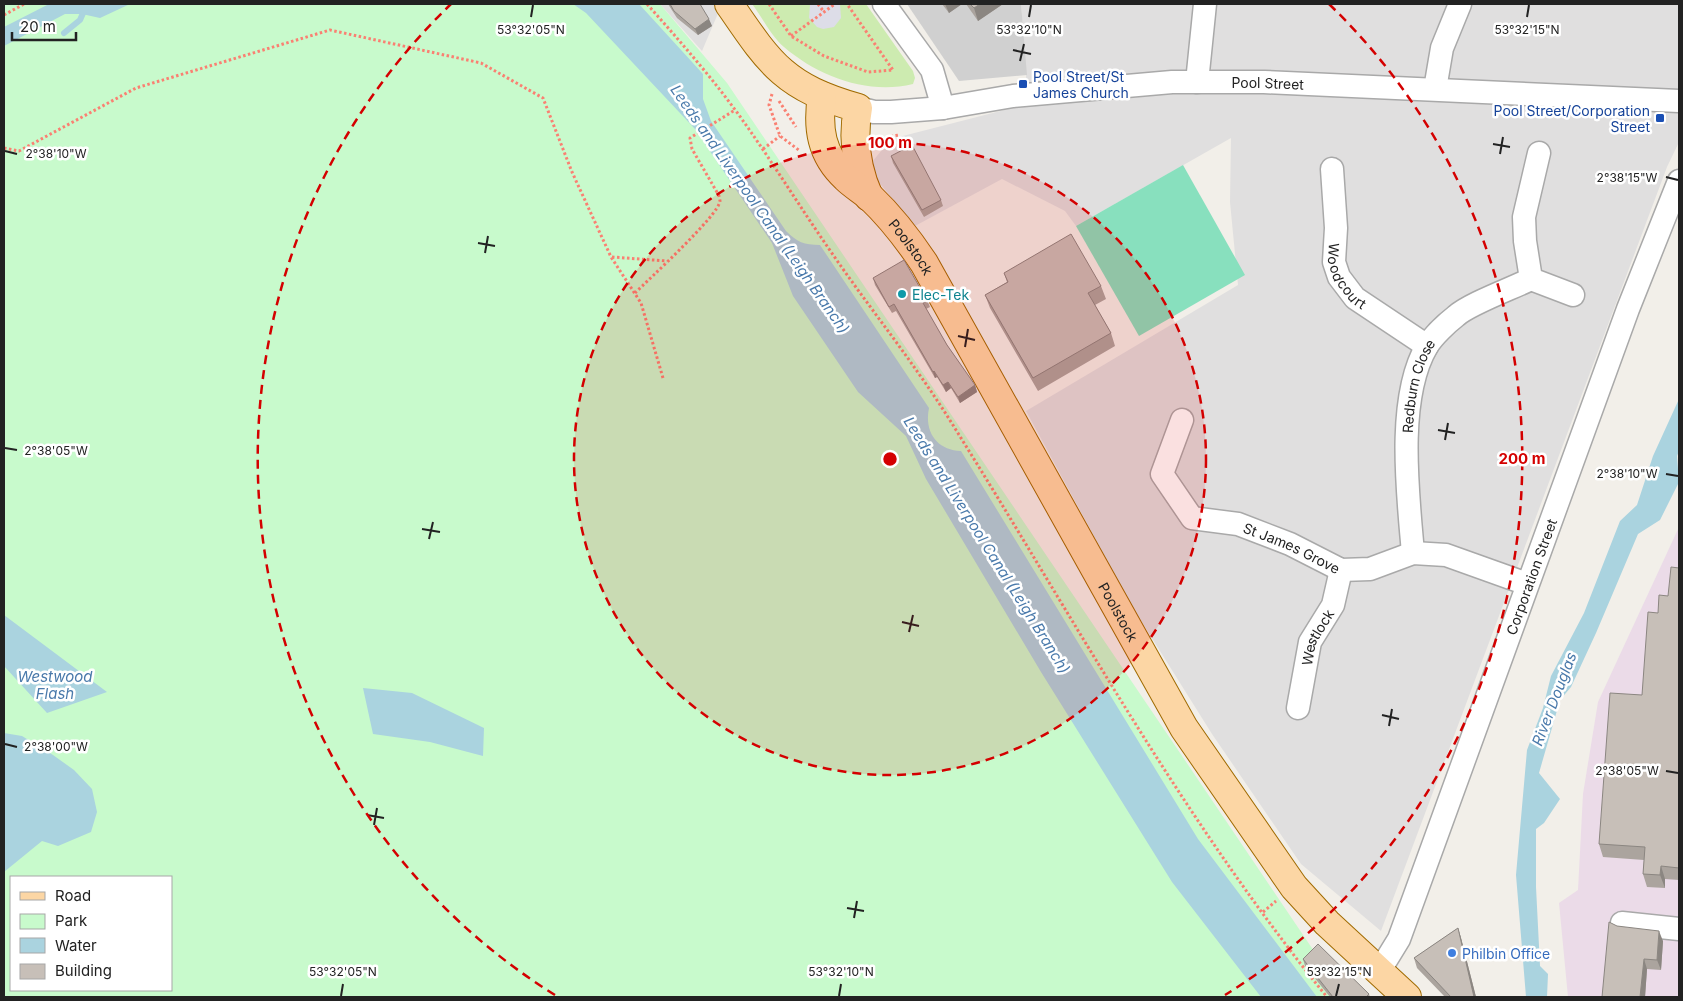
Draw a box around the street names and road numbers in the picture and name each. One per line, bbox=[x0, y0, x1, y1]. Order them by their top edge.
street label: Pool Street bbox=[1231, 74, 1305, 92]
street label: Poolstock bbox=[886, 215, 937, 278]
street label: Woodcourt bbox=[1325, 243, 1370, 312]
street label: Redburn Close bbox=[1398, 335, 1438, 433]
street label: Corporation Street bbox=[1502, 516, 1560, 637]
street label: St James Grove bbox=[1241, 518, 1343, 577]
street label: Poolstock bbox=[1096, 579, 1142, 644]
street label: Westlock bbox=[1297, 606, 1337, 667]

